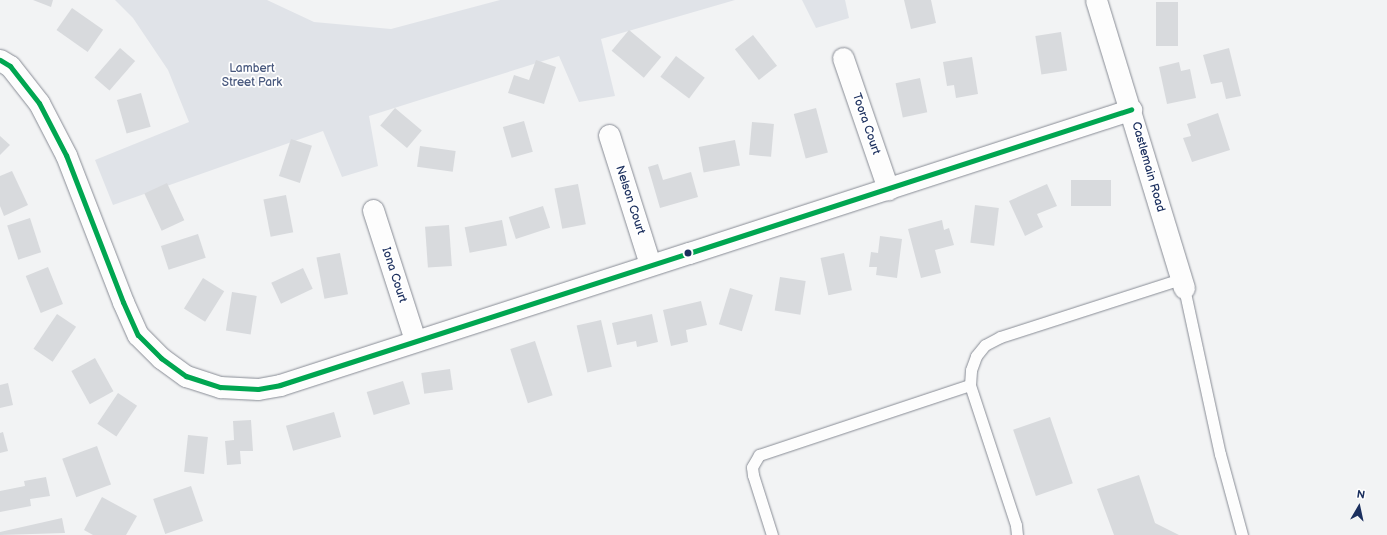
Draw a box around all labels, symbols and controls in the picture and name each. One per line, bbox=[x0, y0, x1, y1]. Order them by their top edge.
park label: Lambert Street Park bbox=[222, 62, 282, 90]
street label: Toora Court bbox=[849, 92, 883, 156]
street label: Castlemain Road bbox=[1128, 120, 1168, 214]
street label: Nelson Court bbox=[612, 164, 648, 236]
street label: Iona Court bbox=[378, 245, 410, 305]
unlabelled marker bbox=[683, 248, 693, 258]
north arrow bbox=[1339, 487, 1379, 527]
text: N bbox=[1356, 488, 1366, 502]

